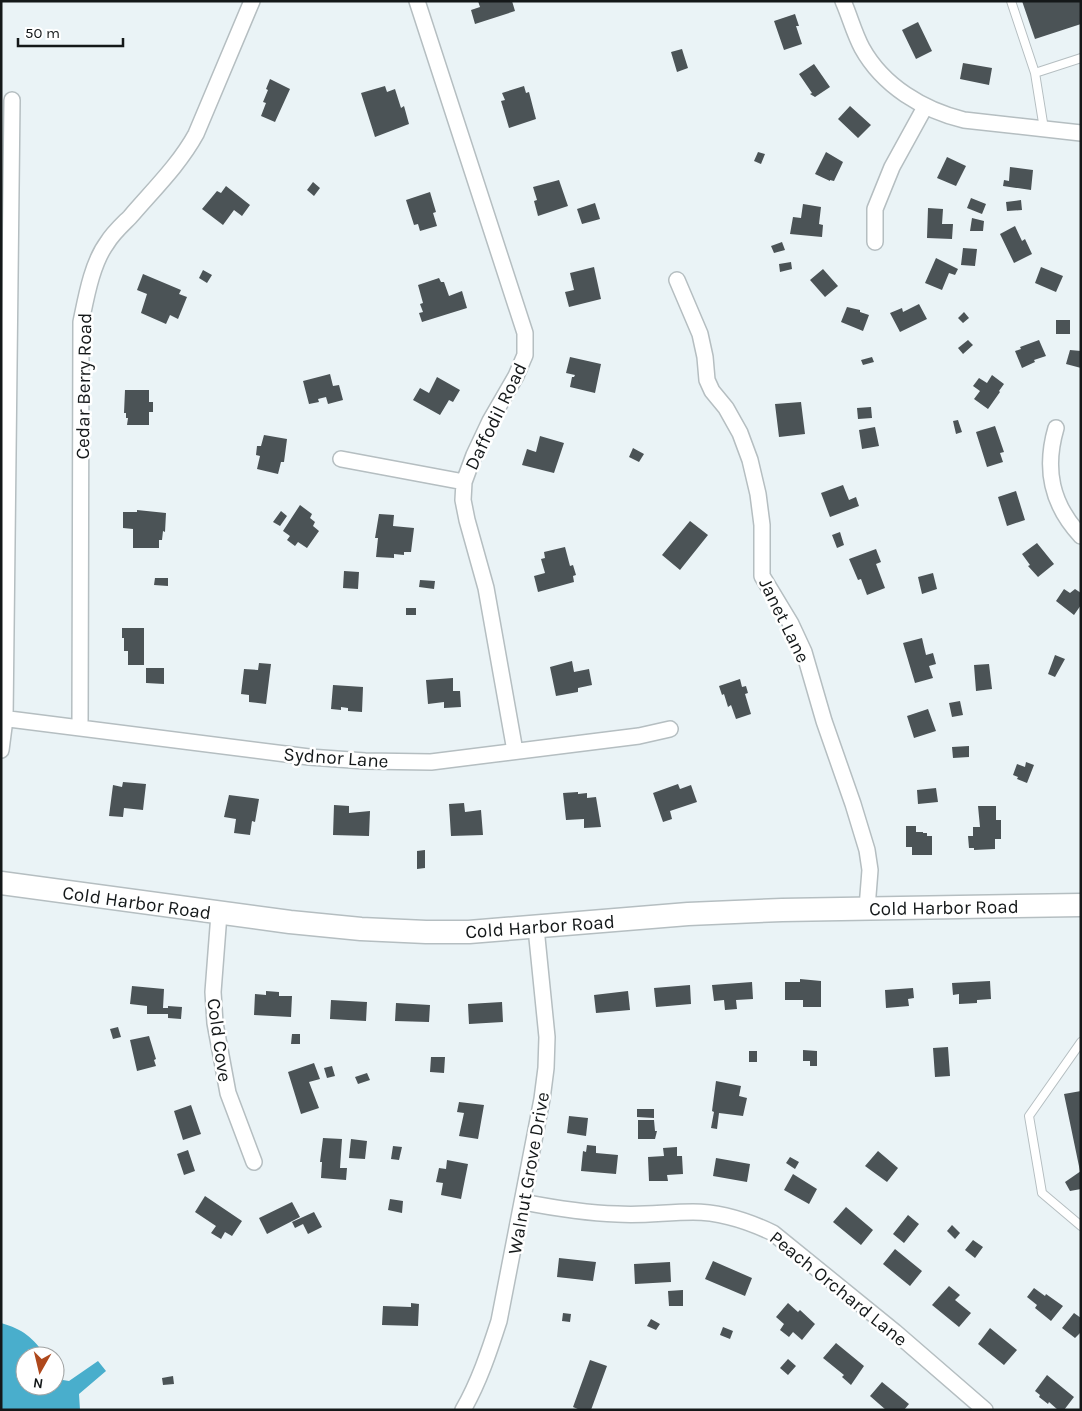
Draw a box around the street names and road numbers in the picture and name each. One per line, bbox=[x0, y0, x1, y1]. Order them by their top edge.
street label: Cedar Berry Road bbox=[72, 312, 96, 460]
street label: Daffodil Road bbox=[460, 359, 531, 474]
street label: Janet Lane bbox=[754, 574, 814, 666]
street label: Sydnor Lane bbox=[283, 743, 389, 773]
street label: Cold Harbor Road bbox=[61, 882, 213, 924]
street label: Cold Harbor Road bbox=[869, 896, 1019, 920]
street label: Cold Harbor Road bbox=[465, 911, 616, 943]
street label: Cold Cove bbox=[202, 997, 236, 1083]
street label: Walnut Grove Drive bbox=[504, 1090, 554, 1256]
street label: Peach Orchard Lane bbox=[765, 1227, 912, 1351]

